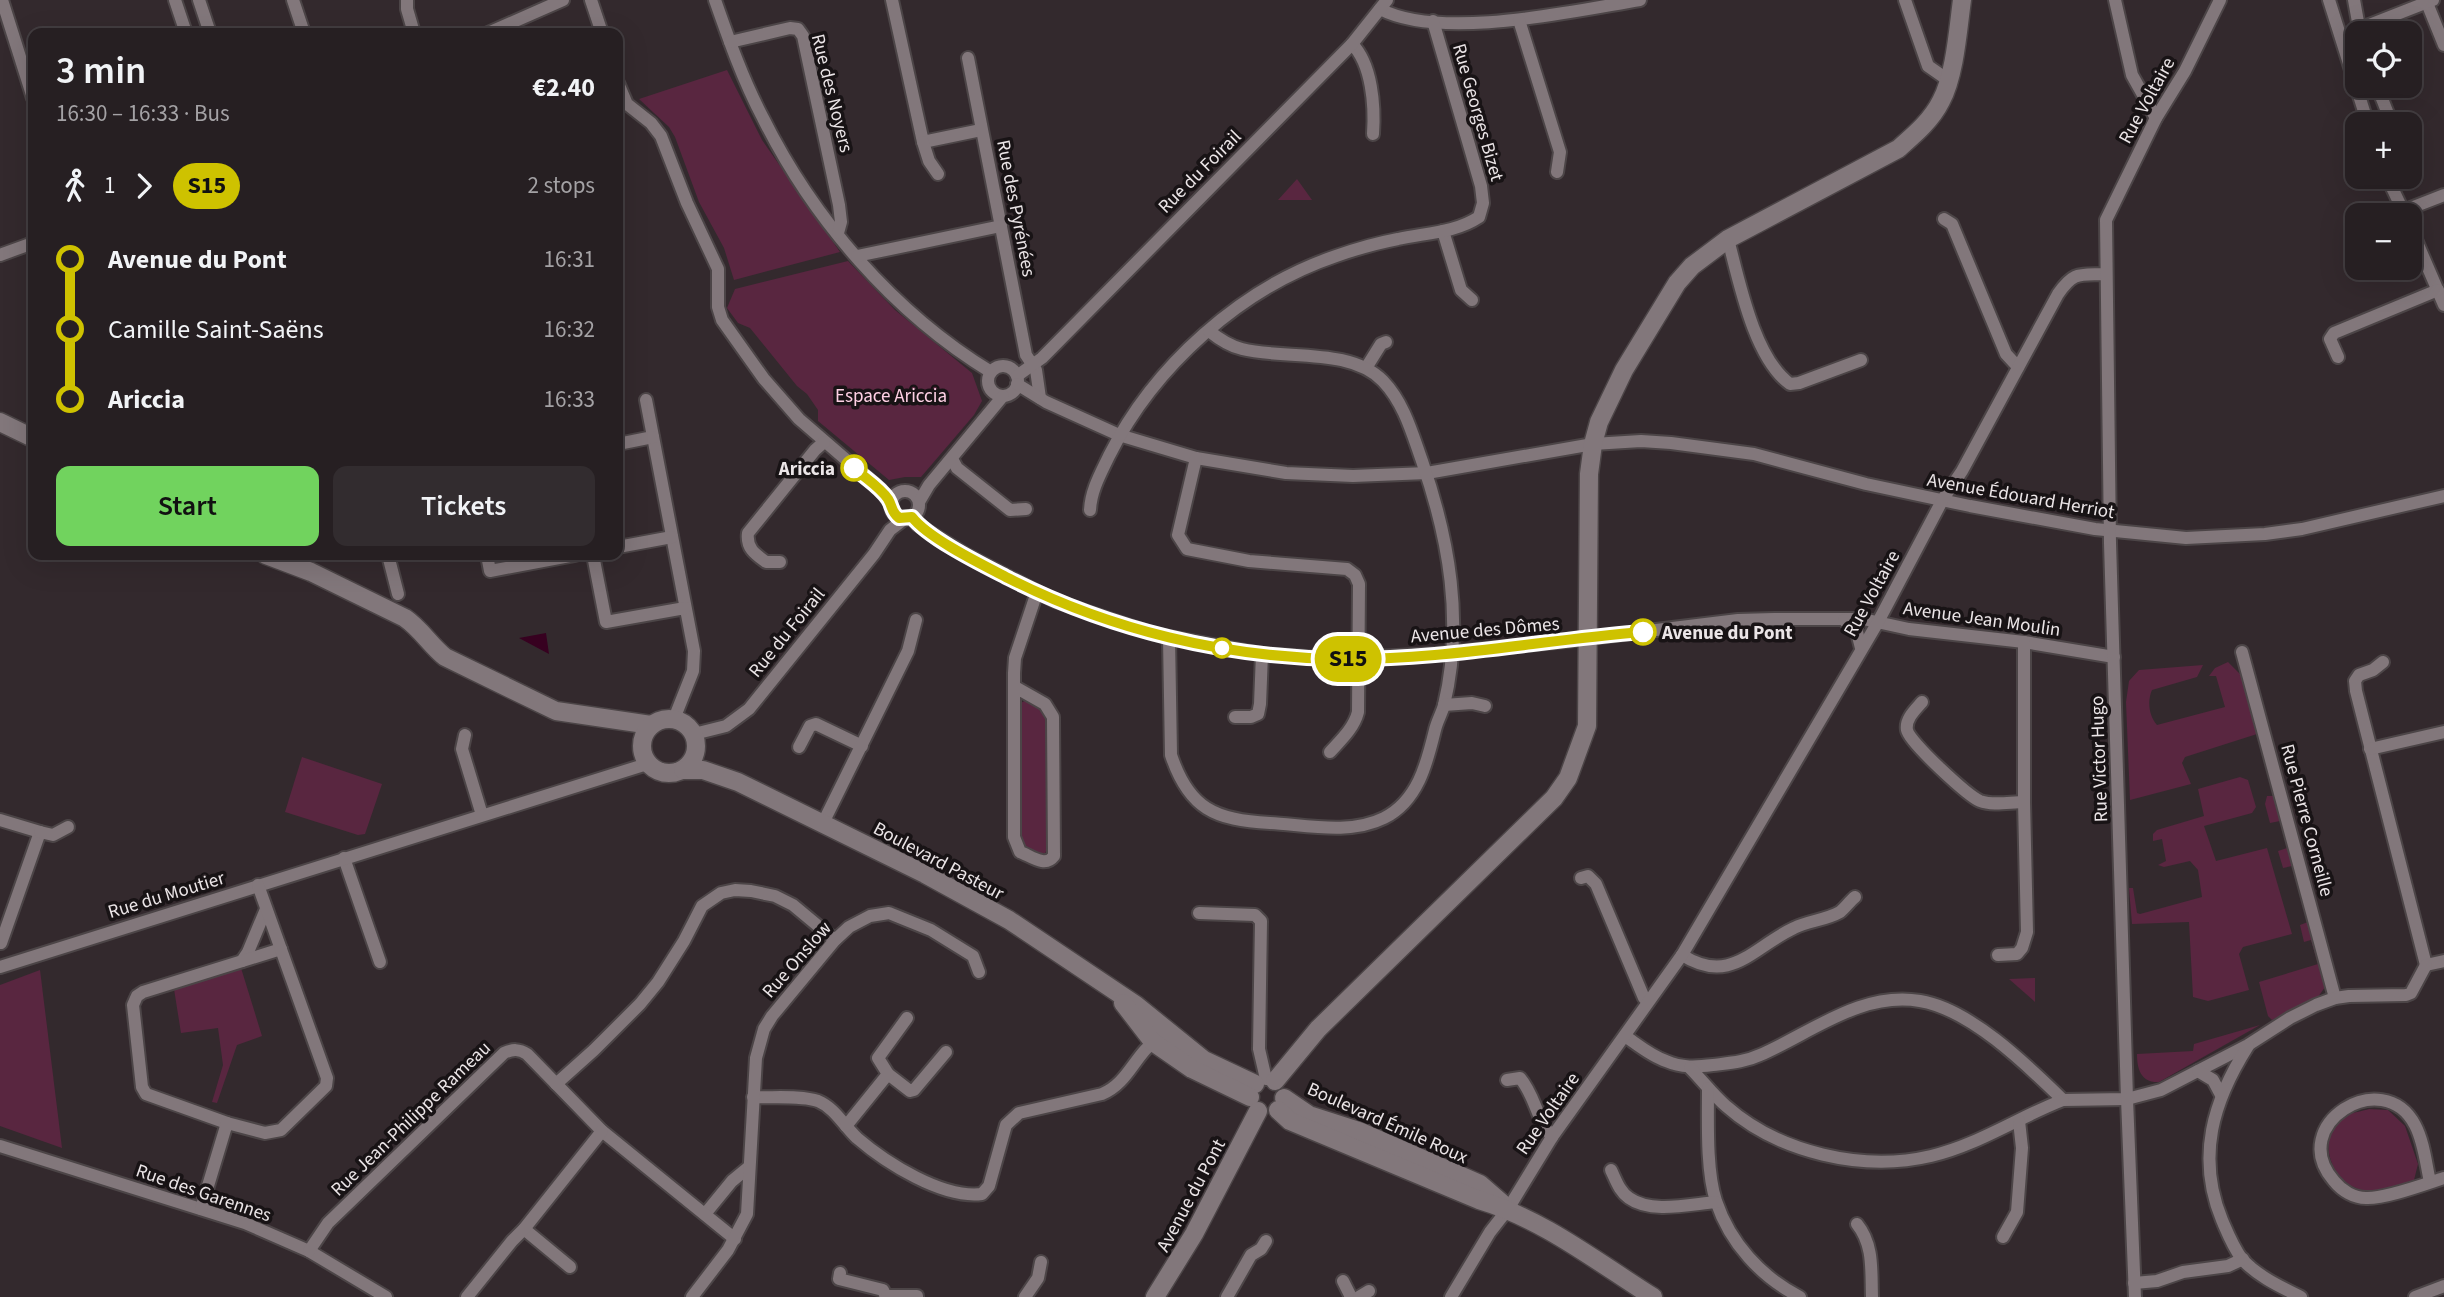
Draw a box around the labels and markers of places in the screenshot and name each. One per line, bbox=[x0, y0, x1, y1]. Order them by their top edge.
marker: Ariccia bbox=[841, 455, 867, 481]
place label: Ariccia bbox=[778, 456, 835, 483]
marker: Avenue du Pont bbox=[1630, 619, 1656, 645]
place label: Avenue du Pont bbox=[1661, 620, 1793, 647]
unlabelled marker bbox=[1212, 638, 1232, 658]

